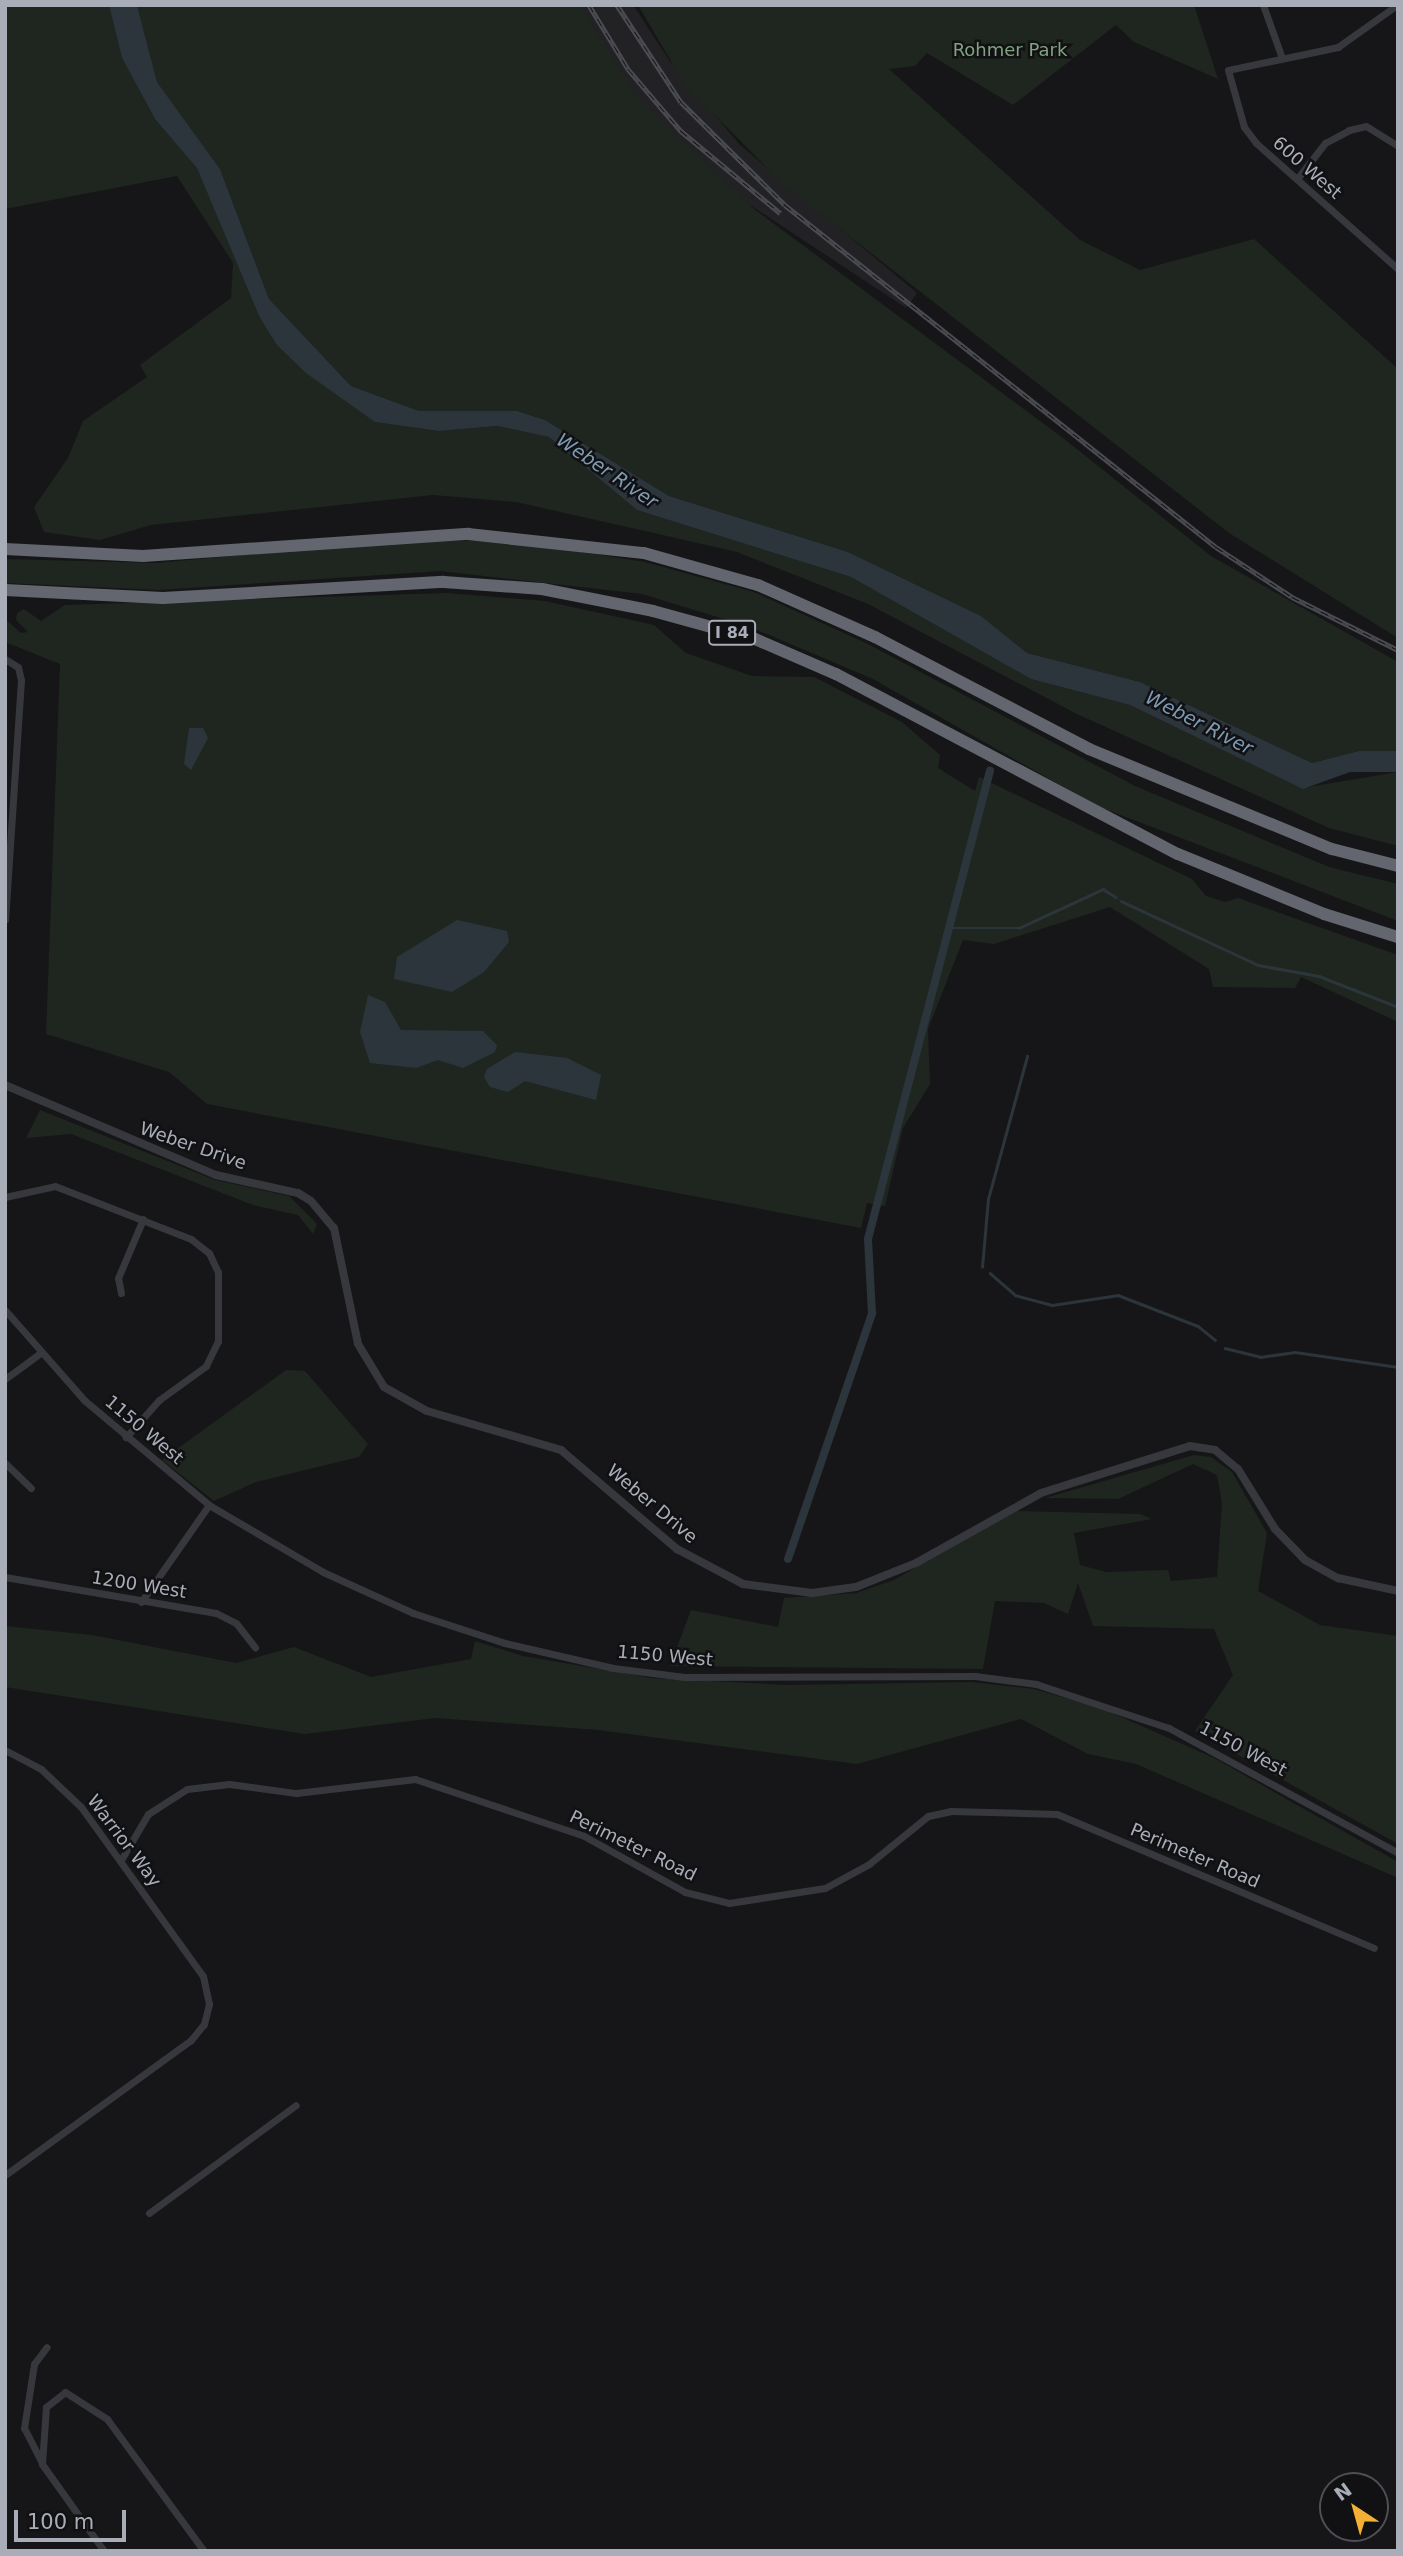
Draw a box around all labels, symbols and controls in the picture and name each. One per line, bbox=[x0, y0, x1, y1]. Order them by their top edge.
park label: Rohmer Park bbox=[953, 39, 1067, 61]
street label: 600 West bbox=[1268, 132, 1346, 204]
water label: Weber River bbox=[552, 429, 662, 513]
road number: I 84 bbox=[708, 620, 756, 646]
water label: Weber River bbox=[1142, 686, 1256, 760]
street label: Weber Drive bbox=[137, 1118, 249, 1174]
street label: 1150 West bbox=[100, 1391, 188, 1469]
street label: Weber Drive bbox=[602, 1460, 702, 1548]
street label: 1200 West bbox=[90, 1567, 188, 1603]
street label: 1150 West bbox=[616, 1641, 714, 1671]
street label: 1150 West bbox=[1196, 1717, 1290, 1781]
street label: Warrior Way bbox=[82, 1791, 166, 1891]
street label: Perimeter Road bbox=[566, 1806, 700, 1886]
street label: Perimeter Road bbox=[1127, 1819, 1263, 1893]
north arrow bbox=[1319, 2472, 1389, 2542]
text: N bbox=[1330, 2478, 1356, 2505]
scale bar bbox=[18, 2496, 130, 2540]
text: 100 m bbox=[27, 2510, 94, 2534]

